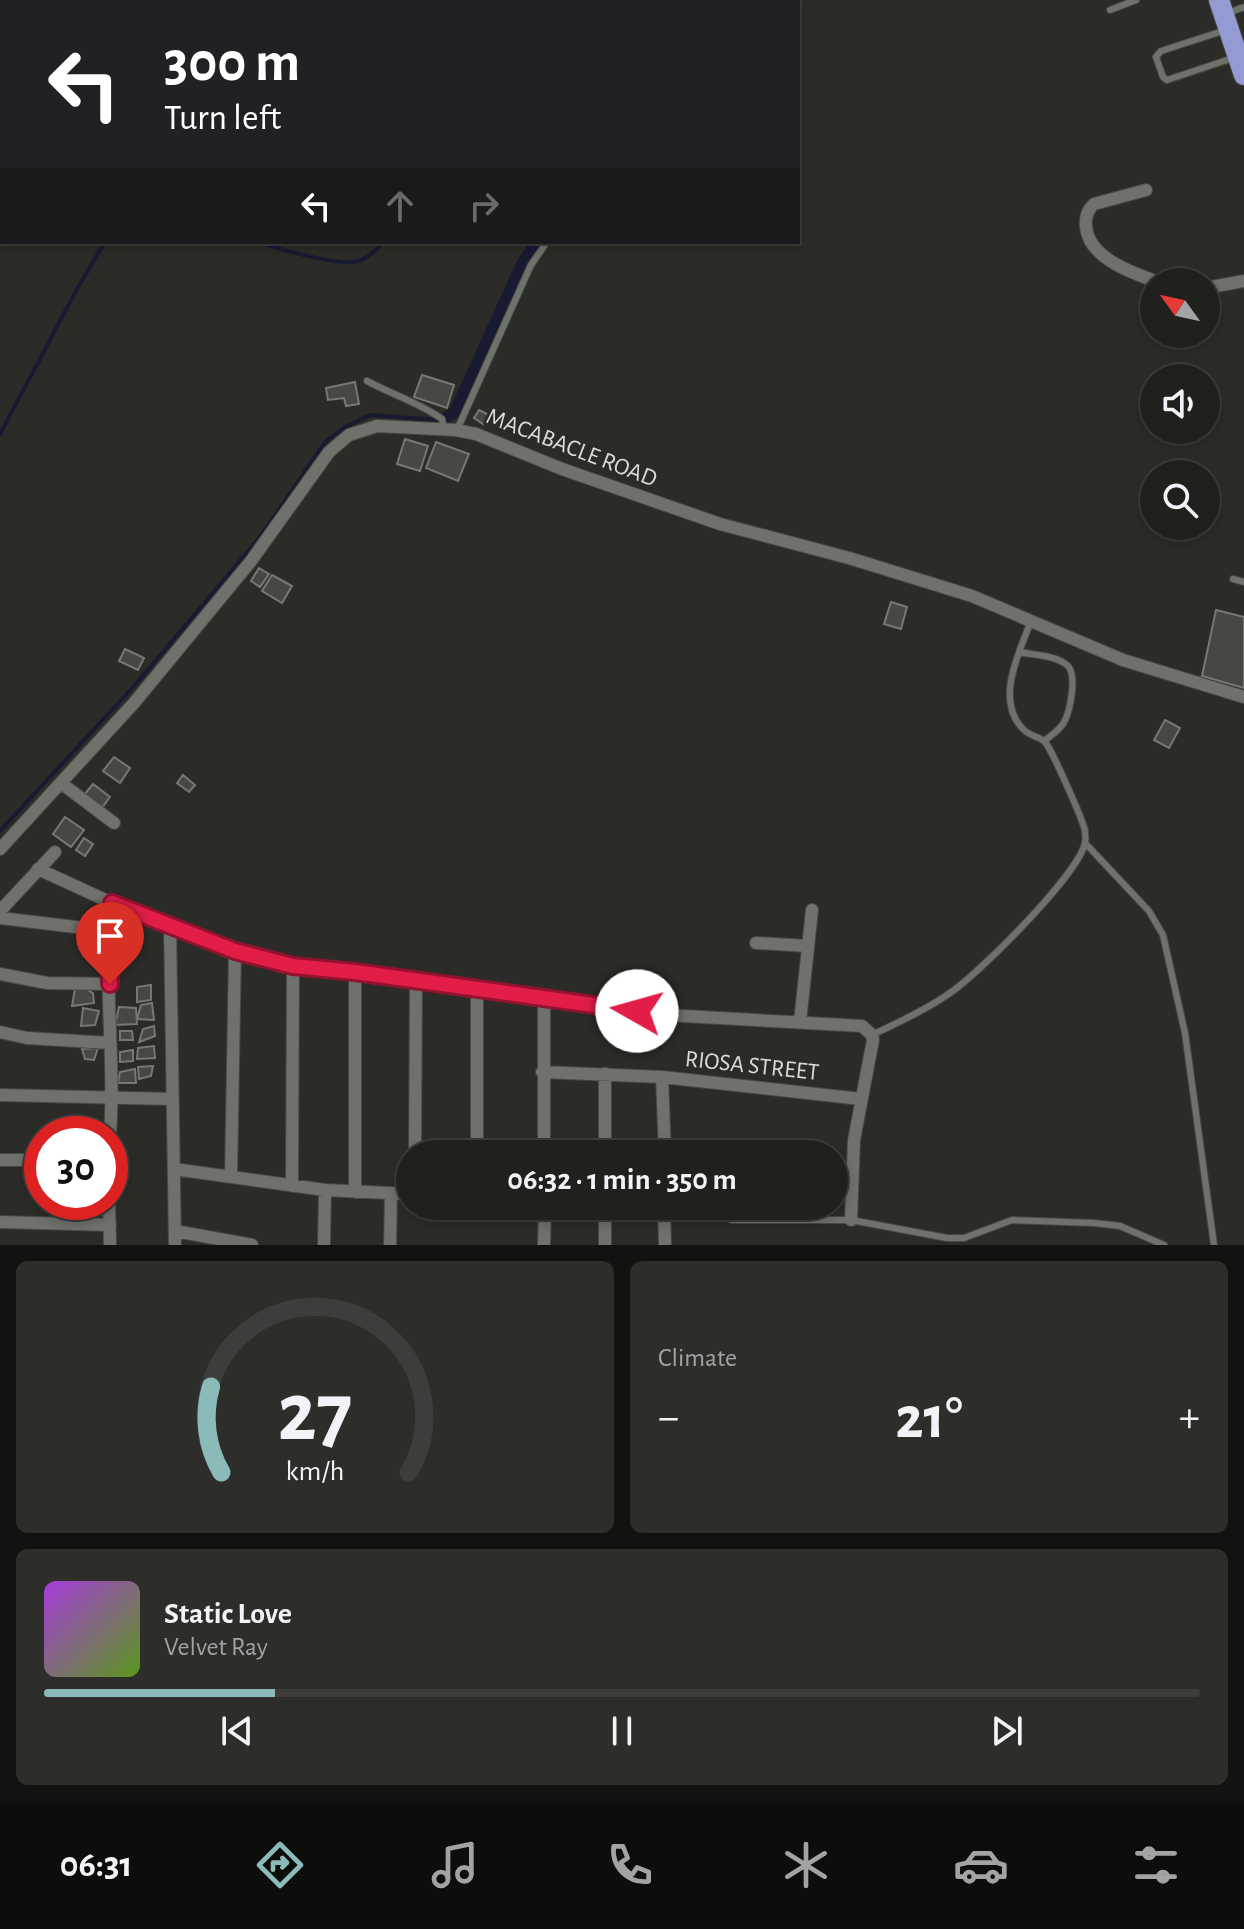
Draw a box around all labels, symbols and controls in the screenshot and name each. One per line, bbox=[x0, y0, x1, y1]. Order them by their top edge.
icon: left bbox=[32, 32, 136, 136]
text: 300 m bbox=[164, 35, 300, 91]
text: Turn left bbox=[164, 100, 281, 136]
icon: left bbox=[294, 184, 338, 228]
icon: ahead bbox=[378, 184, 422, 228]
icon: right bbox=[462, 184, 506, 228]
north arrow bbox=[1140, 268, 1220, 348]
map controls bbox=[1140, 268, 1220, 540]
button: sound bbox=[1140, 364, 1220, 444]
street label: MACABACLE ROAD bbox=[483, 404, 660, 491]
button: search bbox=[1140, 460, 1220, 540]
pin bbox=[76, 902, 144, 984]
icon: arrive bbox=[88, 914, 132, 958]
position arrow bbox=[595, 969, 679, 1053]
street label: RIOSA STREET bbox=[684, 1047, 820, 1085]
speed limit sign: 30 bbox=[24, 1116, 128, 1220]
text: 06:32 · 1 min · 350 m bbox=[507, 1165, 737, 1195]
text: Climate bbox=[658, 1345, 737, 1371]
text: 27 bbox=[277, 1372, 353, 1456]
text: 21° bbox=[895, 1389, 963, 1449]
text: − bbox=[658, 1396, 679, 1440]
text: + bbox=[1179, 1396, 1200, 1440]
text: km/h bbox=[286, 1457, 344, 1486]
text: Static Love bbox=[164, 1599, 292, 1629]
text: Velvet Ray bbox=[164, 1634, 268, 1660]
icon: previous bbox=[215, 1709, 259, 1753]
icon: pause bbox=[600, 1709, 644, 1753]
icon: next bbox=[985, 1709, 1029, 1753]
icon: directions bbox=[252, 1837, 308, 1893]
icon: music bbox=[427, 1837, 483, 1893]
icon: phone bbox=[602, 1837, 658, 1893]
icon: climate bbox=[778, 1837, 834, 1893]
icon: car bbox=[953, 1837, 1009, 1893]
icon: filters bbox=[1128, 1837, 1184, 1893]
text: 06:31 bbox=[60, 1847, 133, 1883]

